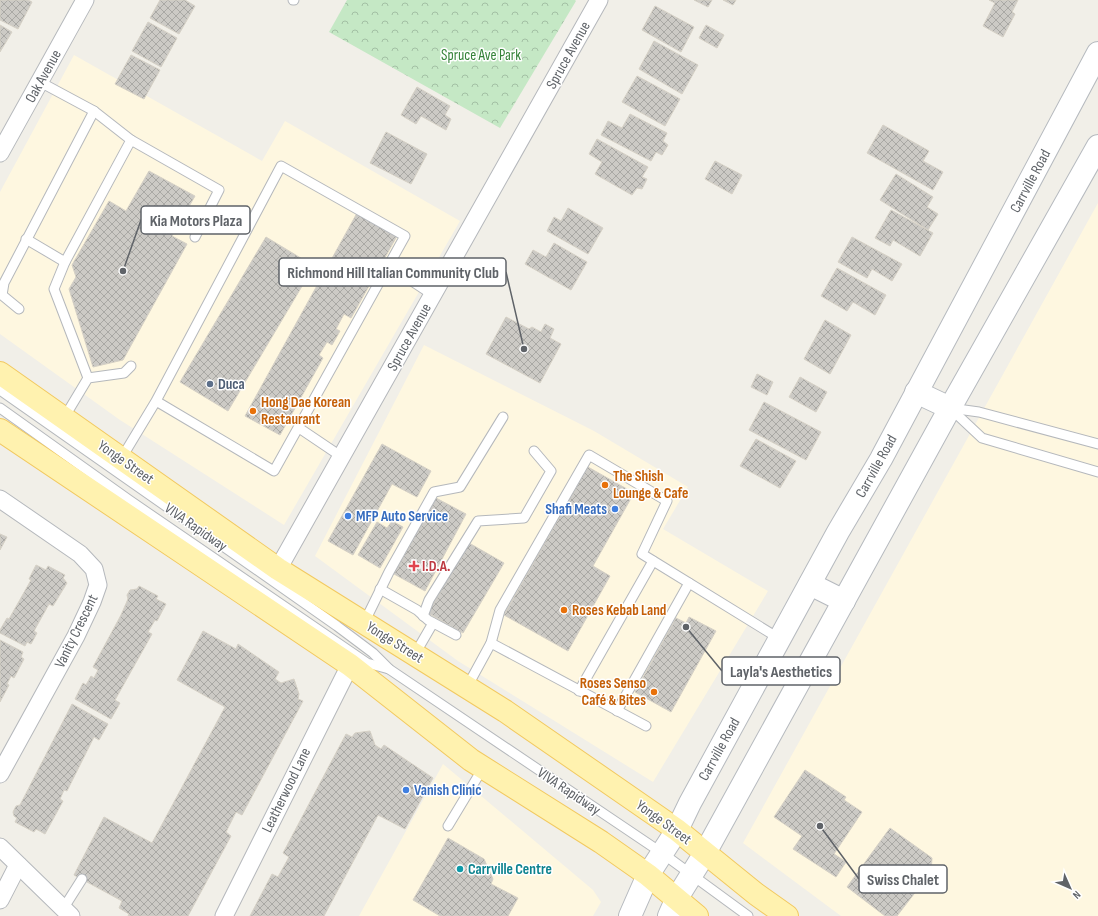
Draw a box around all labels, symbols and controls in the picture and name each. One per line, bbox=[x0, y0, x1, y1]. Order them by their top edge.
street label: Spruce Avenue bbox=[542, 18, 595, 92]
street label: Oak Avenue bbox=[21, 46, 66, 106]
park label: Spruce Ave Park bbox=[441, 46, 521, 65]
street label: Carrville Road bbox=[1006, 146, 1055, 216]
callout: Kia Motors Plaza bbox=[141, 206, 250, 234]
text: Kia Motors Plaza bbox=[150, 212, 242, 231]
callout: Richmond Hill Italian Community Club bbox=[279, 258, 506, 286]
text: Richmond Hill Italian Community Club bbox=[287, 264, 499, 283]
street label: Spruce Avenue bbox=[383, 300, 436, 374]
place label: Duca bbox=[218, 375, 245, 394]
marker: Duca bbox=[205, 379, 215, 389]
place label: Hong Dae Korean Restaurant bbox=[261, 393, 351, 429]
marker: Hong Dae Korean Restaurant bbox=[248, 406, 258, 416]
street label: Carrville Road bbox=[851, 431, 901, 501]
street label: Yonge Street bbox=[94, 436, 158, 489]
place label: The Shish Lounge & Cafe bbox=[613, 467, 688, 503]
marker: The Shish Lounge & Cafe bbox=[600, 480, 610, 490]
street label: VIVA Rapidway bbox=[161, 499, 231, 556]
place label: Shafi Meats bbox=[545, 500, 607, 519]
marker: Shafi Meats bbox=[610, 504, 620, 514]
place label: MFP Auto Service bbox=[356, 507, 448, 526]
marker: MFP Auto Service bbox=[343, 511, 353, 521]
place label: I.D.A. bbox=[422, 557, 451, 576]
marker: I.D.A. bbox=[409, 561, 419, 571]
street label: Vanity Crescent bbox=[50, 591, 103, 671]
place label: Roses Kebab Land bbox=[572, 601, 666, 620]
marker: Roses Kebab Land bbox=[559, 605, 569, 615]
street label: Yonge Street bbox=[363, 617, 427, 668]
callout: Layla's Aesthetics bbox=[722, 657, 840, 685]
text: Layla's Aesthetics bbox=[730, 663, 832, 682]
place label: Roses Senso Café & Bites bbox=[580, 674, 646, 710]
marker: Roses Senso Café & Bites bbox=[649, 687, 659, 697]
street label: Carrville Road bbox=[694, 714, 744, 784]
street label: Leatherwood Lane bbox=[258, 745, 315, 836]
street label: VIVA Rapidway bbox=[533, 763, 604, 820]
place label: Vanish Clinic bbox=[414, 781, 481, 800]
marker: Vanish Clinic bbox=[401, 785, 411, 795]
street label: Yonge Street bbox=[632, 796, 696, 849]
place label: Carrville Centre bbox=[468, 860, 552, 879]
marker: Carrville Centre bbox=[455, 864, 465, 874]
callout: Swiss Chalet bbox=[859, 865, 947, 893]
north arrow bbox=[1050, 868, 1090, 908]
text: Swiss Chalet bbox=[867, 871, 939, 890]
text: N bbox=[1070, 888, 1083, 901]

